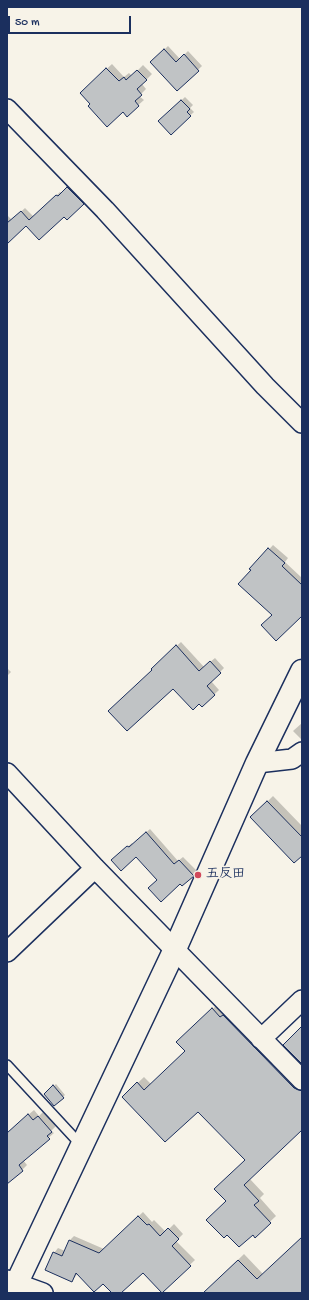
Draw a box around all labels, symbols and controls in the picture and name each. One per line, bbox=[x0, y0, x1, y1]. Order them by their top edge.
scale bar bbox=[10, 8, 133, 34]
text: 50 m bbox=[15, 16, 40, 30]
place label: 五反田 bbox=[206, 867, 245, 883]
marker: 五反田 bbox=[193, 870, 203, 880]

